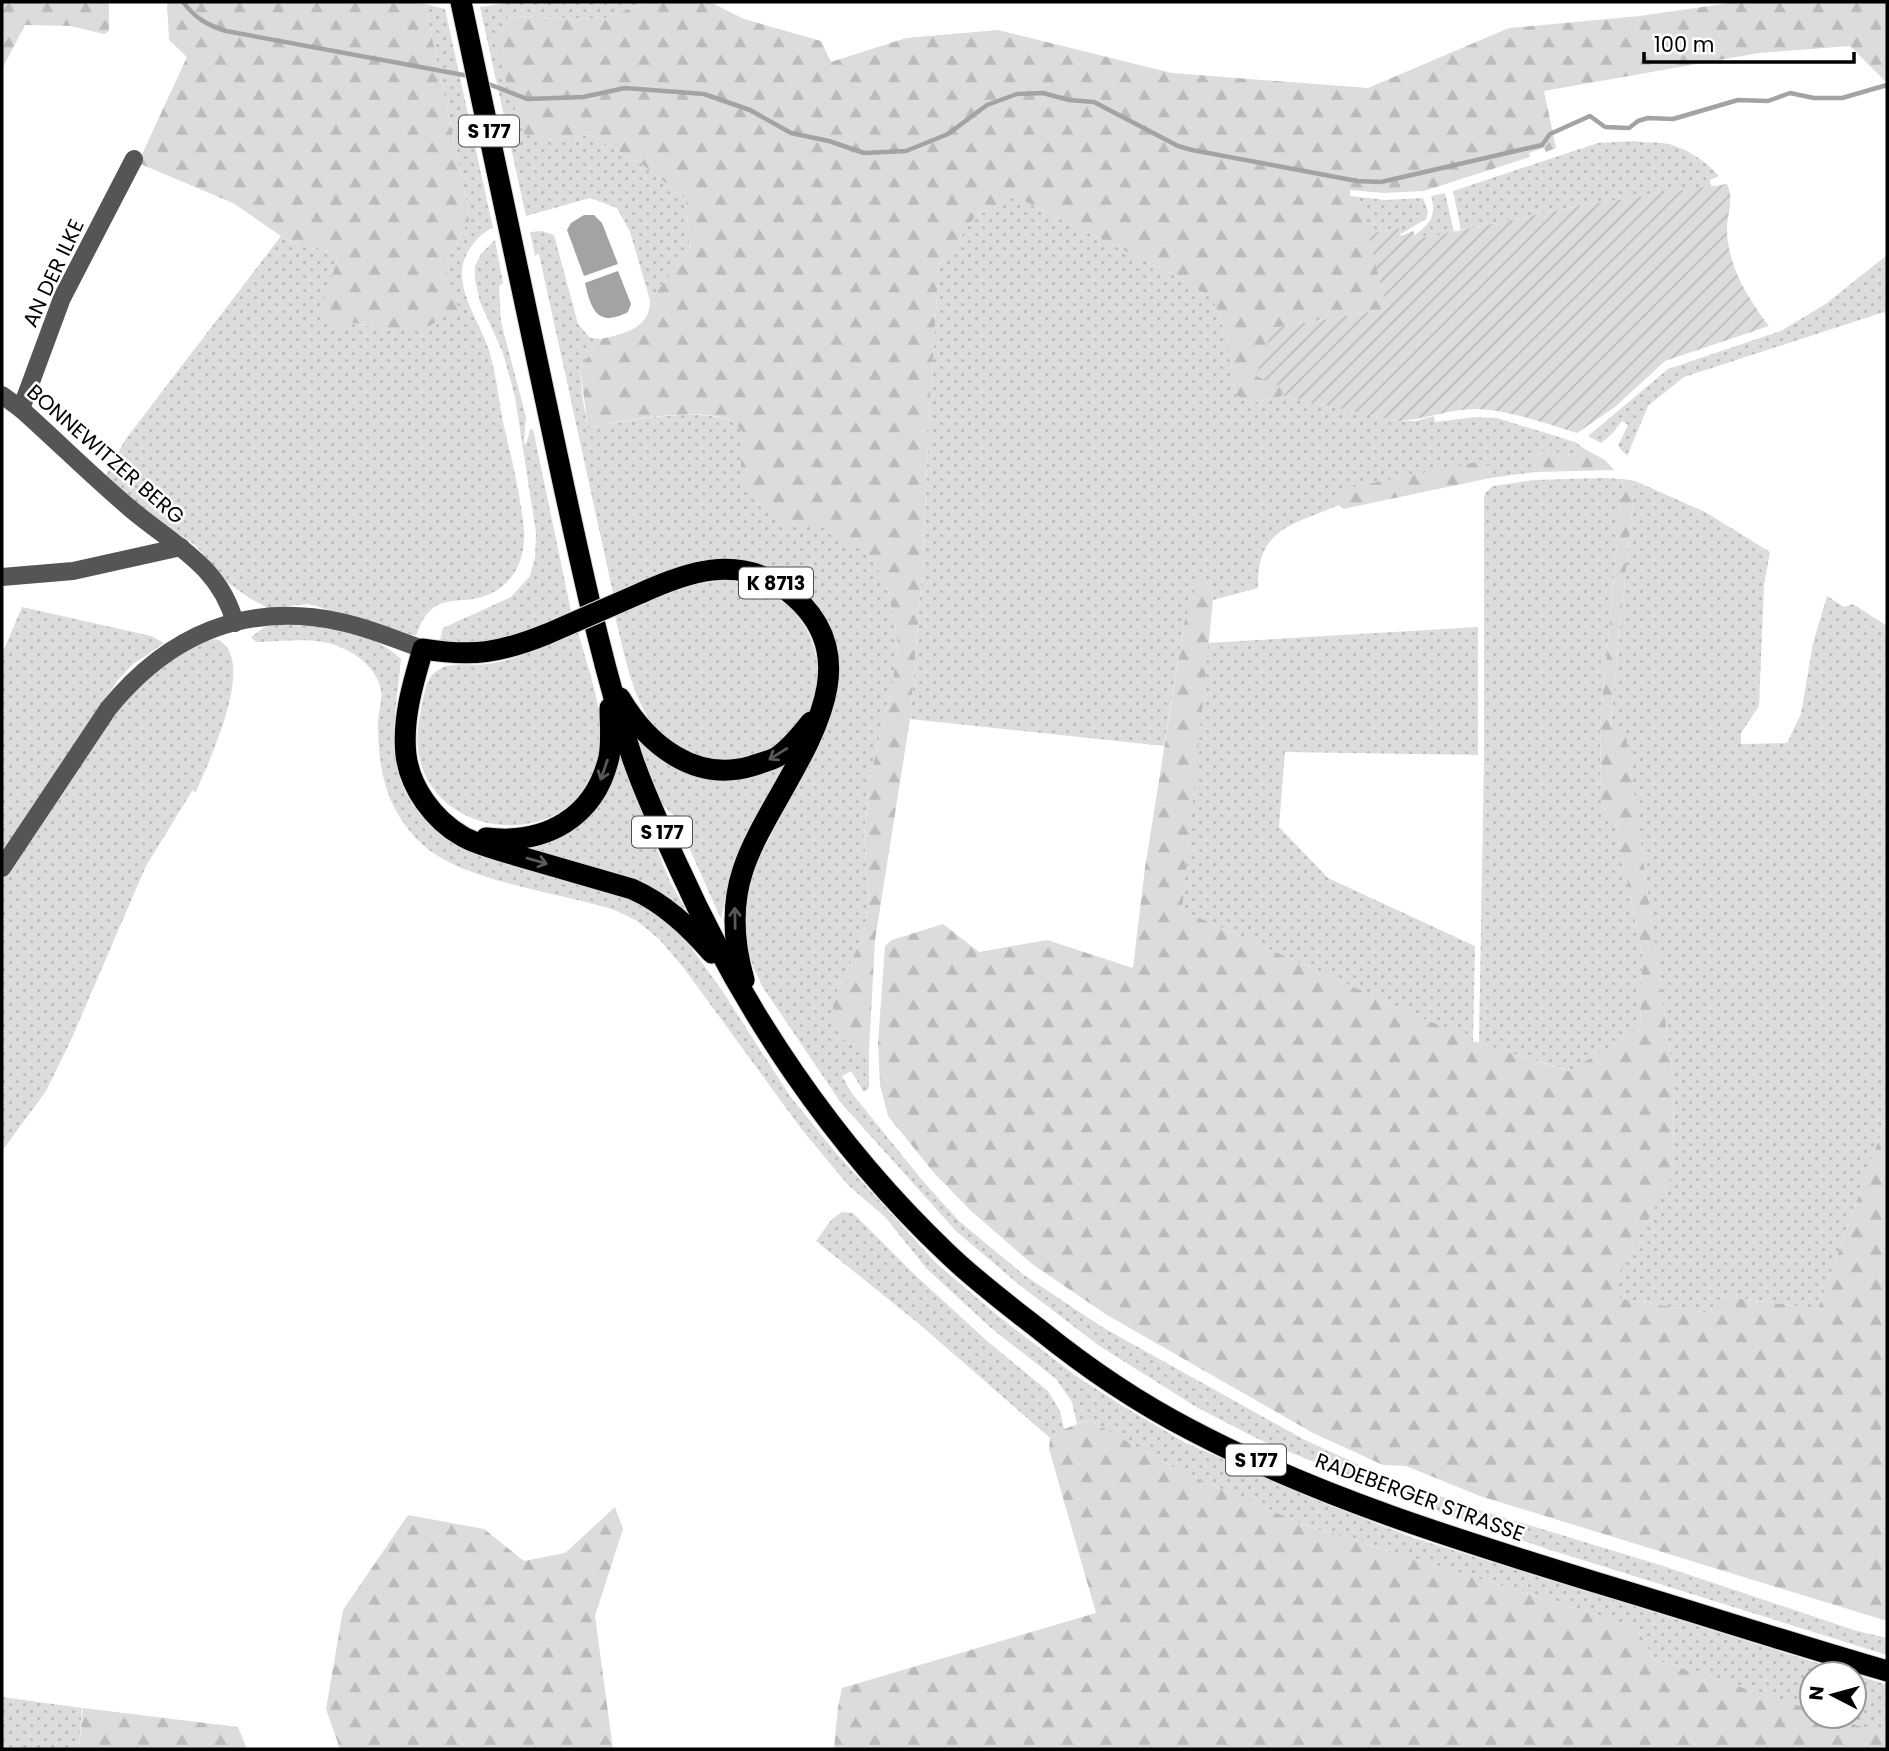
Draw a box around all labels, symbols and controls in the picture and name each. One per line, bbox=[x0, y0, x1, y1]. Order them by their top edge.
scale bar bbox=[1644, 21, 1854, 65]
text: 100 m bbox=[1654, 30, 1714, 59]
road number: S 177 bbox=[459, 116, 519, 146]
street label: AN DER ILKE bbox=[15, 214, 91, 332]
street label: BONNEWITZER BERG bbox=[21, 377, 191, 531]
road number: K 8713 bbox=[739, 568, 813, 598]
one-way arrow bbox=[768, 748, 788, 762]
one-way arrow bbox=[597, 758, 609, 780]
road number: S 177 bbox=[632, 817, 692, 848]
one-way arrow bbox=[526, 856, 548, 869]
one-way arrow bbox=[729, 907, 742, 930]
road number: S 177 bbox=[1226, 1444, 1286, 1476]
street label: RADEBERGER STRASSE bbox=[1311, 1446, 1529, 1548]
north arrow bbox=[1798, 1660, 1868, 1730]
text: N bbox=[1802, 1685, 1831, 1702]

